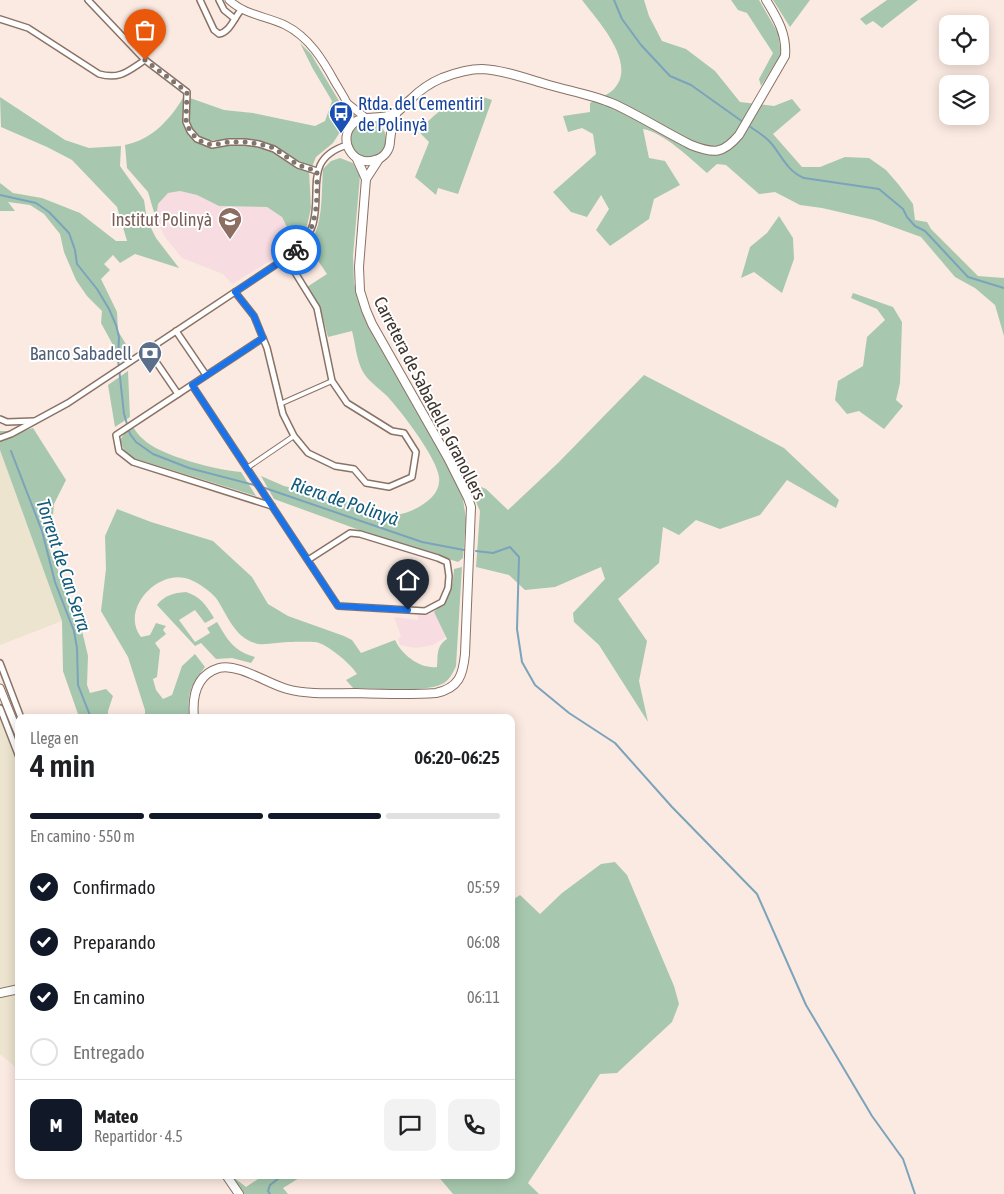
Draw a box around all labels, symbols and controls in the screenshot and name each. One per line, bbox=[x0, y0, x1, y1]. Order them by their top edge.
pin bbox=[124, 9, 166, 60]
map controls bbox=[939, 15, 989, 125]
button: locate bbox=[939, 15, 989, 65]
icon: bag bbox=[131, 16, 159, 44]
button: layers bbox=[939, 75, 989, 125]
place label: Rtda. del Cementiri de Polinyà bbox=[358, 93, 483, 135]
bus stop icon: Rtda. del Cementiri de Polinyà bbox=[328, 100, 354, 134]
school or university icon: Institut Polinyà bbox=[217, 206, 243, 240]
place label: Institut Polinyà bbox=[111, 209, 212, 230]
courier bbox=[271, 225, 321, 275]
icon: bike bbox=[282, 236, 310, 264]
street label: Carretera de Sabadell a Granollers bbox=[370, 293, 490, 503]
bank icon: Banco Sabadell bbox=[137, 340, 163, 374]
place label: Banco Sabadell bbox=[30, 343, 132, 364]
water label: Riera de Polinyà bbox=[288, 472, 402, 530]
water label: Torrent de Can Serra bbox=[32, 496, 96, 634]
pin bbox=[387, 559, 429, 610]
icon: home bbox=[394, 566, 422, 594]
text: Llega en bbox=[30, 729, 79, 747]
text: 06:20–06:25 bbox=[414, 746, 500, 768]
text: 4 min bbox=[30, 747, 95, 784]
text: En camino · 550 m bbox=[30, 827, 135, 845]
icon: check bbox=[30, 873, 58, 901]
text: Confirmado bbox=[73, 876, 155, 898]
text: 05:59 bbox=[467, 878, 500, 896]
icon: check bbox=[30, 928, 58, 956]
text: Preparando bbox=[73, 931, 156, 953]
text: 06:08 bbox=[467, 933, 500, 951]
icon: check bbox=[30, 983, 58, 1011]
text: En camino bbox=[73, 986, 145, 1008]
text: 06:11 bbox=[467, 988, 500, 1006]
text: Entregado bbox=[73, 1041, 145, 1063]
button: chat bbox=[384, 1099, 436, 1151]
button: phone bbox=[448, 1099, 500, 1151]
text: Mateo bbox=[94, 1105, 138, 1127]
text: M bbox=[50, 1114, 62, 1136]
text: Repartidor · 4.5 bbox=[94, 1127, 183, 1145]

